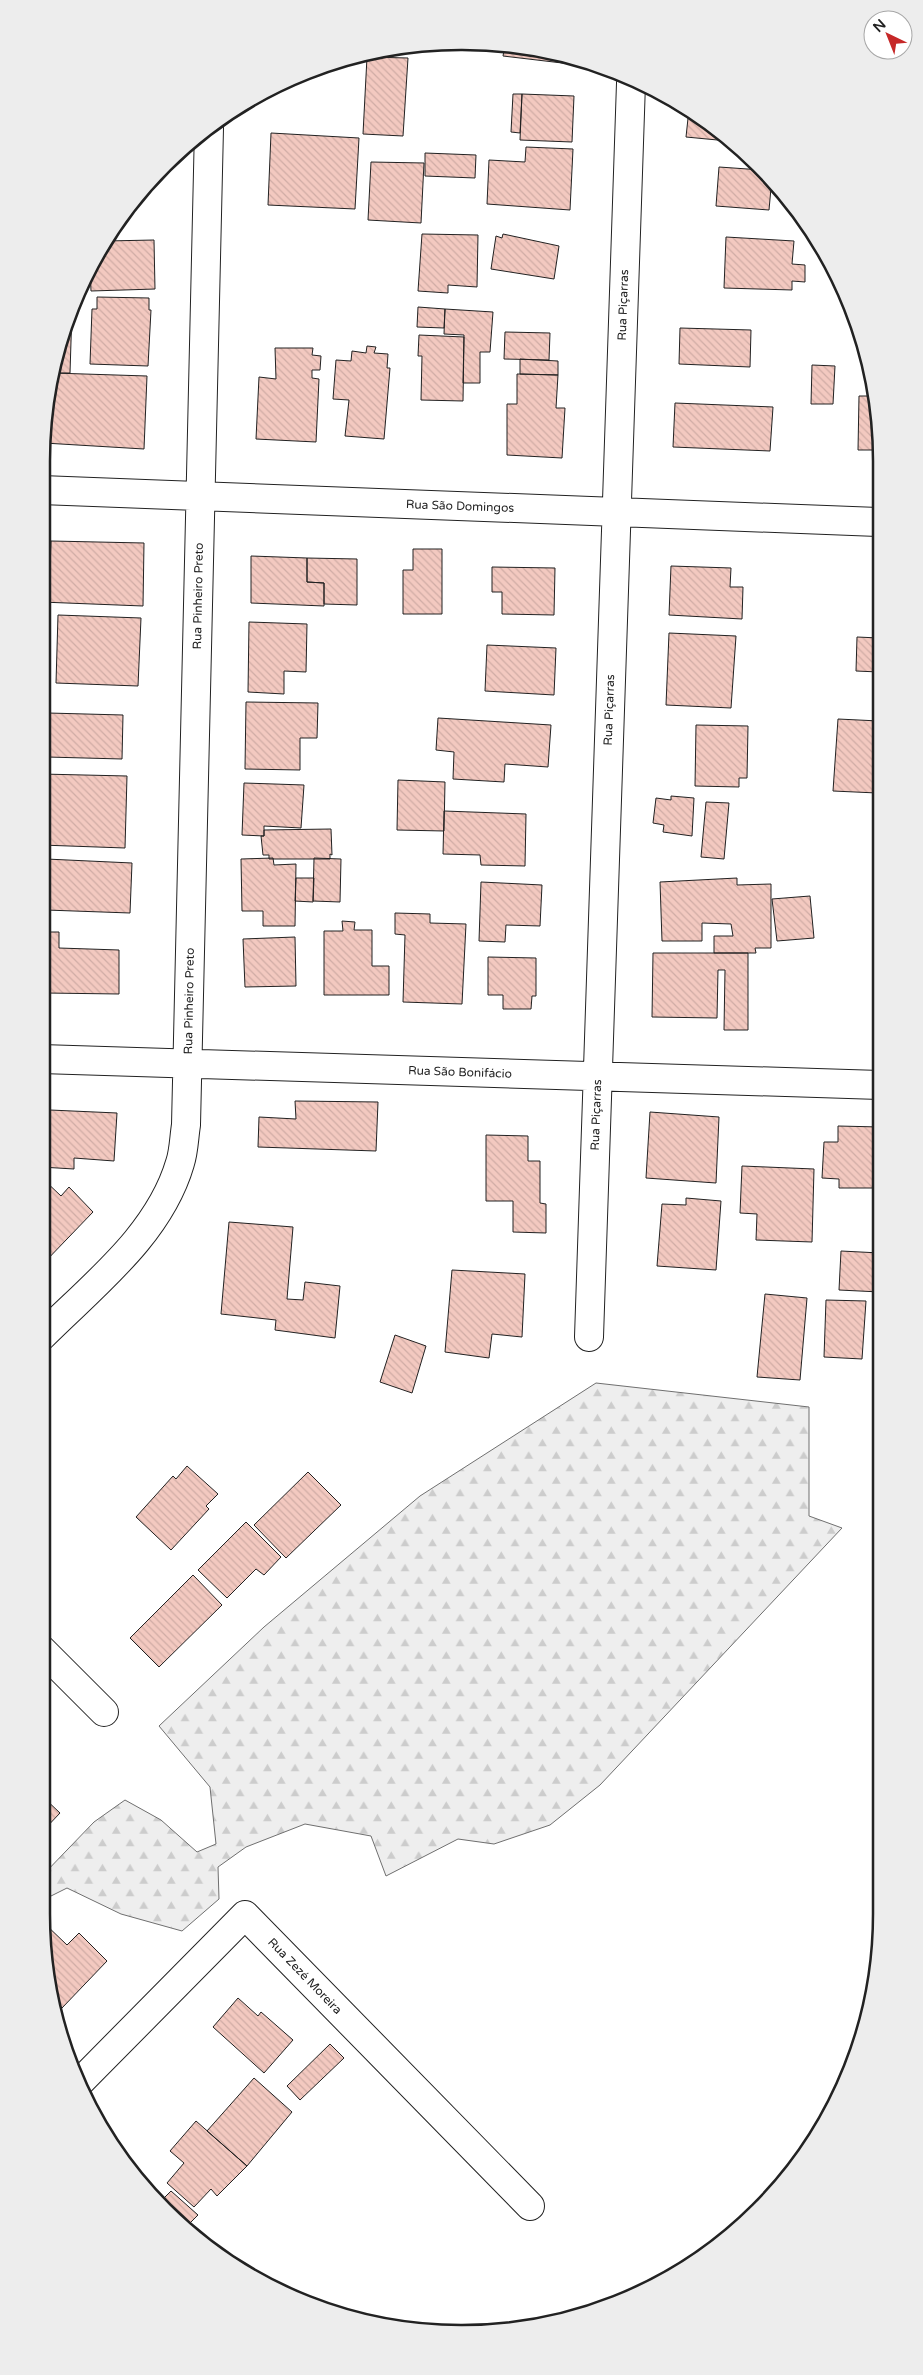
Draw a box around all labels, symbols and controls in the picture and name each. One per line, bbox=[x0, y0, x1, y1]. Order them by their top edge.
north arrow bbox=[863, 10, 913, 60]
text: N bbox=[870, 16, 889, 36]
street label: Rua Piçarras bbox=[615, 269, 631, 341]
street label: Rua São Domingos bbox=[406, 497, 515, 515]
street label: Rua Pinheiro Preto bbox=[190, 542, 206, 650]
street label: Rua Piçarras bbox=[601, 674, 617, 746]
street label: Rua Pinheiro Preto bbox=[181, 947, 197, 1055]
street label: Rua São Bonifácio bbox=[408, 1063, 512, 1081]
street label: Rua Piçarras bbox=[588, 1079, 604, 1151]
street label: Rua Zezé Moreira bbox=[265, 1935, 345, 2017]

